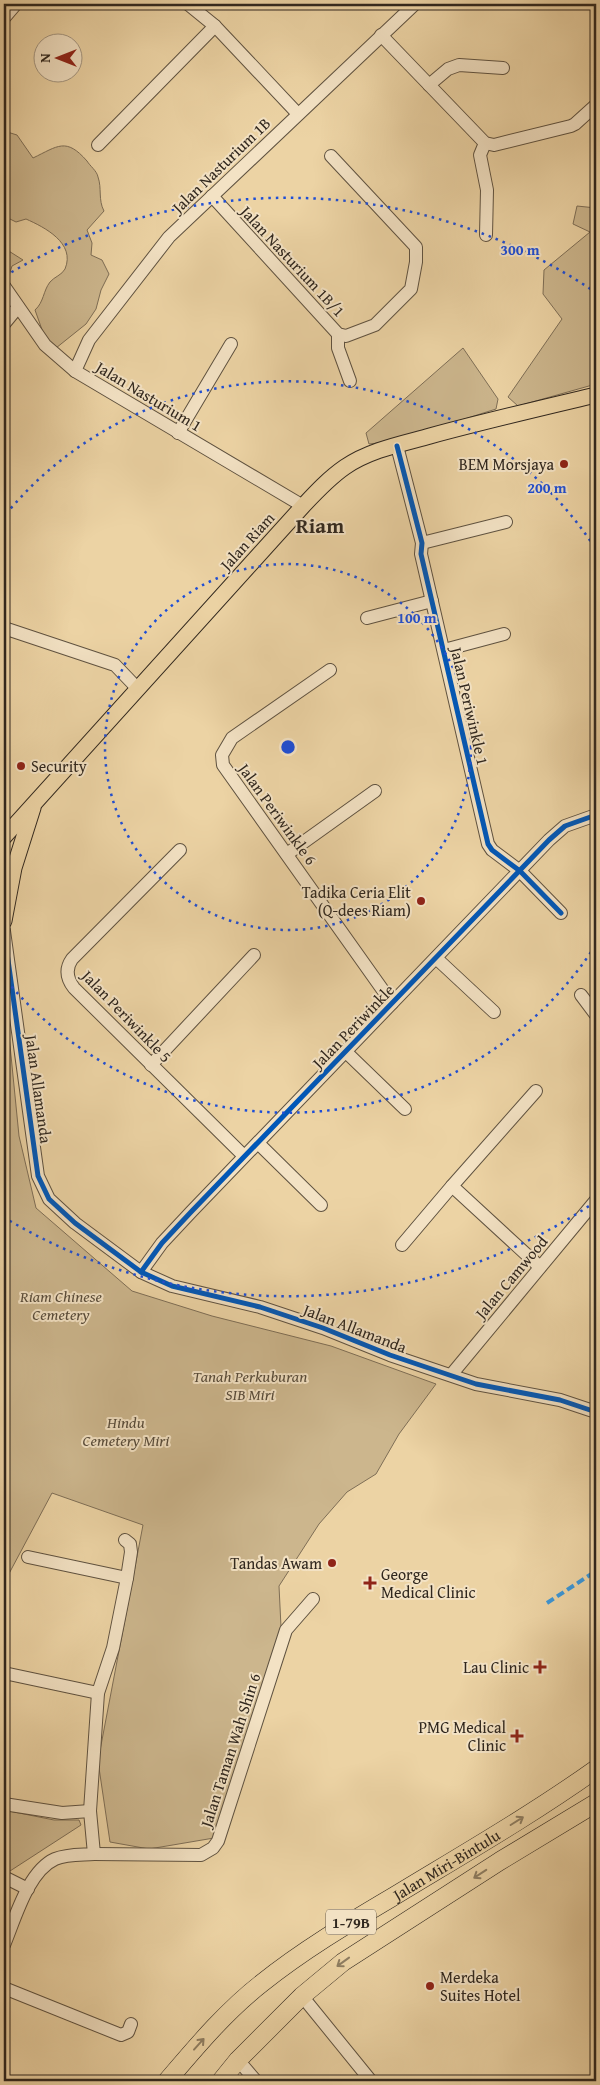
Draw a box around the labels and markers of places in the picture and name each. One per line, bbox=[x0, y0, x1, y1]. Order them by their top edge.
place label: BEM Morsjaya bbox=[459, 452, 554, 476]
marker: BEM Morsjaya bbox=[558, 458, 570, 470]
centre of rings bbox=[279, 738, 297, 756]
place label: Security bbox=[31, 754, 87, 778]
marker: Security bbox=[15, 760, 27, 772]
place label: Tadika Ceria Elit (Q-dees Riam) bbox=[302, 880, 411, 922]
marker: Tadika Ceria Elit (Q-dees Riam) bbox=[415, 895, 427, 907]
place label: Tandas Awam bbox=[230, 1551, 322, 1575]
marker: Tandas Awam bbox=[326, 1557, 338, 1569]
place label: George Medical Clinic bbox=[381, 1562, 476, 1604]
marker: George Medical Clinic bbox=[363, 1576, 377, 1590]
place label: Lau Clinic bbox=[463, 1655, 529, 1679]
marker: Lau Clinic bbox=[533, 1660, 547, 1674]
place label: PMG Medical Clinic bbox=[419, 1715, 507, 1757]
marker: PMG Medical Clinic bbox=[510, 1729, 524, 1743]
place label: Merdeka Suites Hotel bbox=[440, 1965, 521, 2007]
marker: Merdeka Suites Hotel bbox=[424, 1980, 436, 1992]

